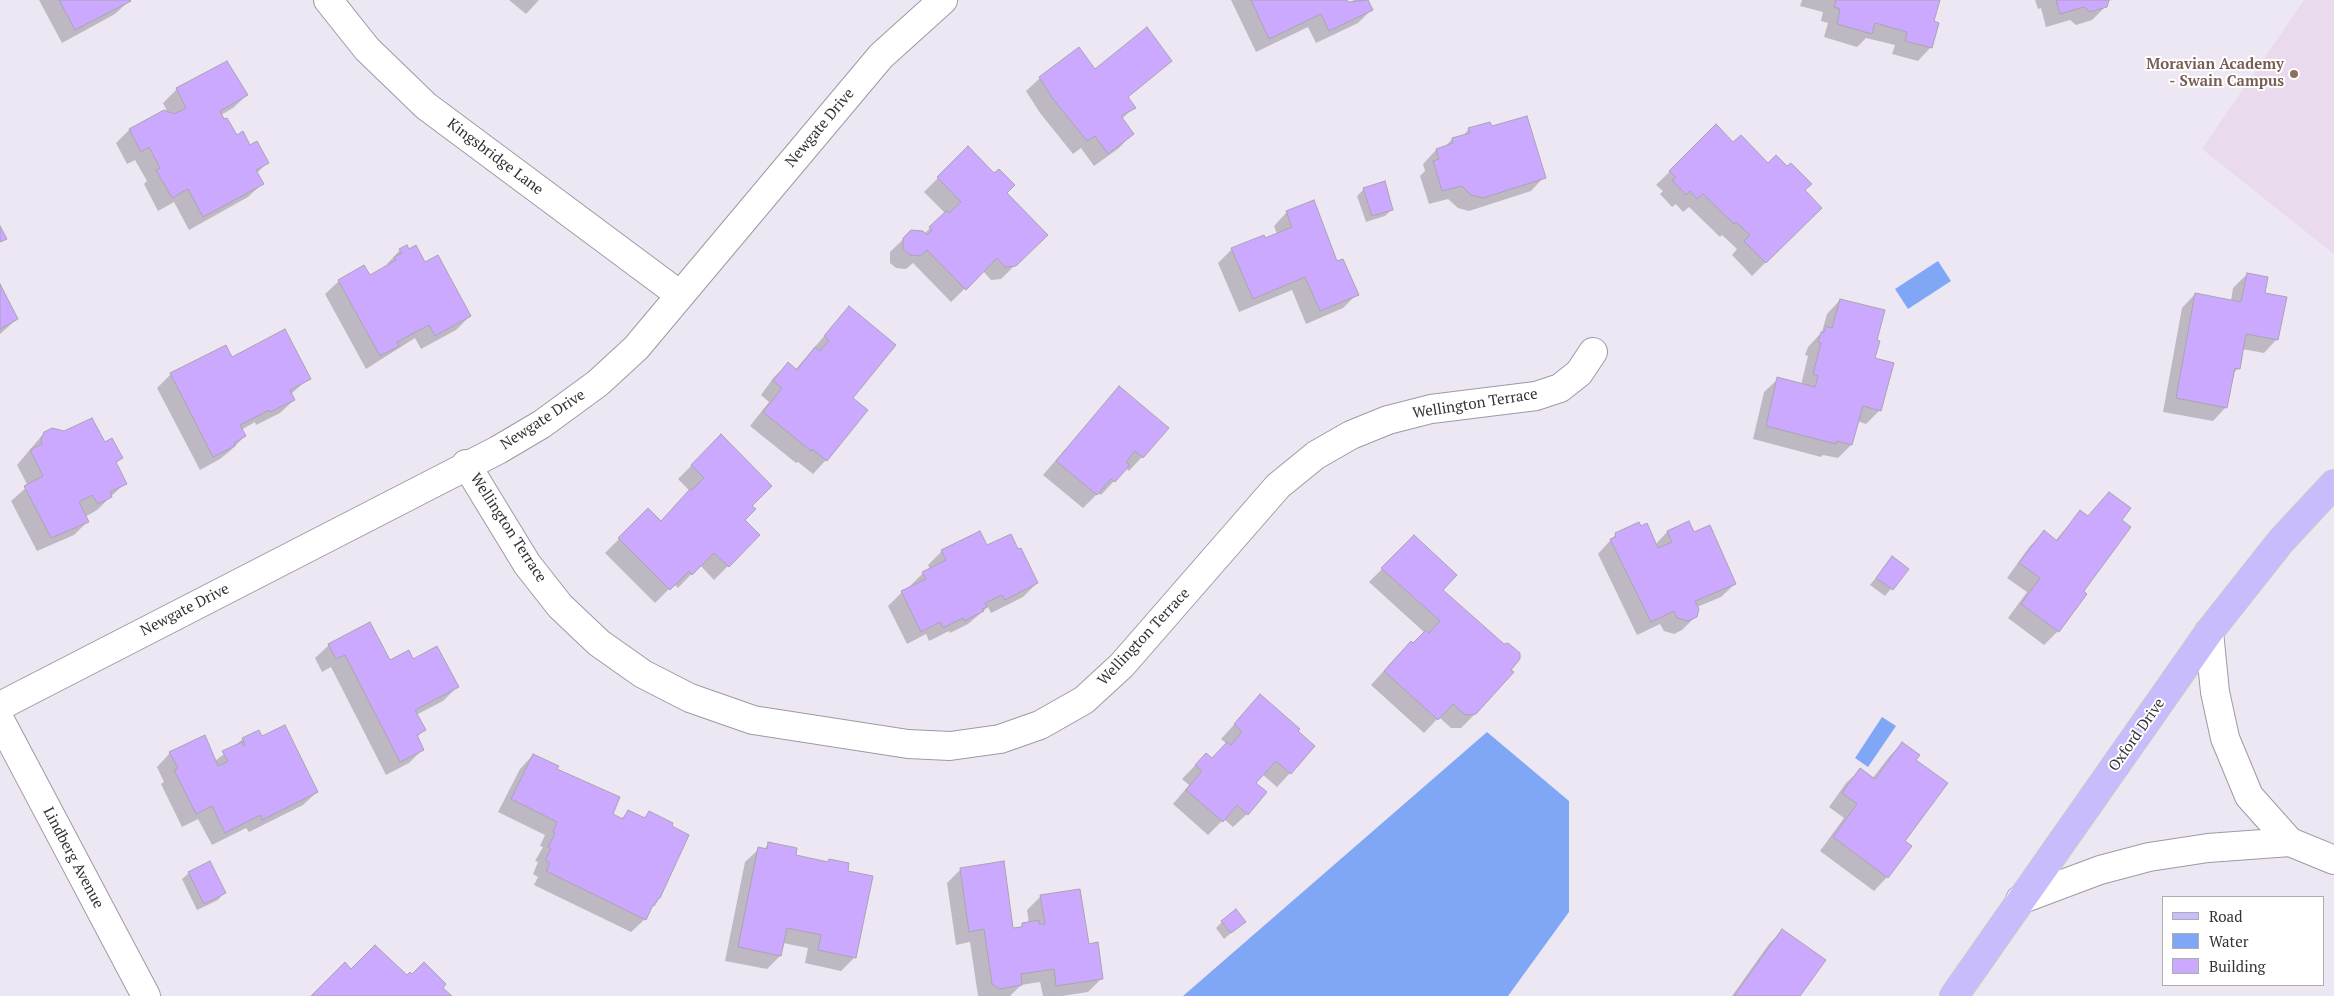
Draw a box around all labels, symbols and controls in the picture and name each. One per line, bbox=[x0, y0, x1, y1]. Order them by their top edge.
place label: Moravian Academy - Swain Campus bbox=[2146, 56, 2284, 91]
marker: Moravian Academy - Swain Campus bbox=[2288, 68, 2300, 80]
street label: Newgate Drive bbox=[782, 85, 858, 171]
street label: Kingsbridge Lane bbox=[443, 115, 547, 199]
street label: Wellington Terrace bbox=[1411, 385, 1539, 423]
street label: Newgate Drive bbox=[497, 386, 589, 454]
street label: Wellington Terrace bbox=[466, 470, 550, 586]
street label: Newgate Drive bbox=[138, 580, 232, 640]
street label: Wellington Terrace bbox=[1094, 585, 1194, 689]
street label: Oxford Drive bbox=[2105, 695, 2169, 775]
street label: Lindberg Avenue bbox=[39, 804, 107, 912]
legend bbox=[2162, 896, 2324, 986]
text: Road bbox=[2209, 906, 2242, 926]
text: Water bbox=[2209, 931, 2248, 951]
text: Building bbox=[2209, 956, 2266, 976]

